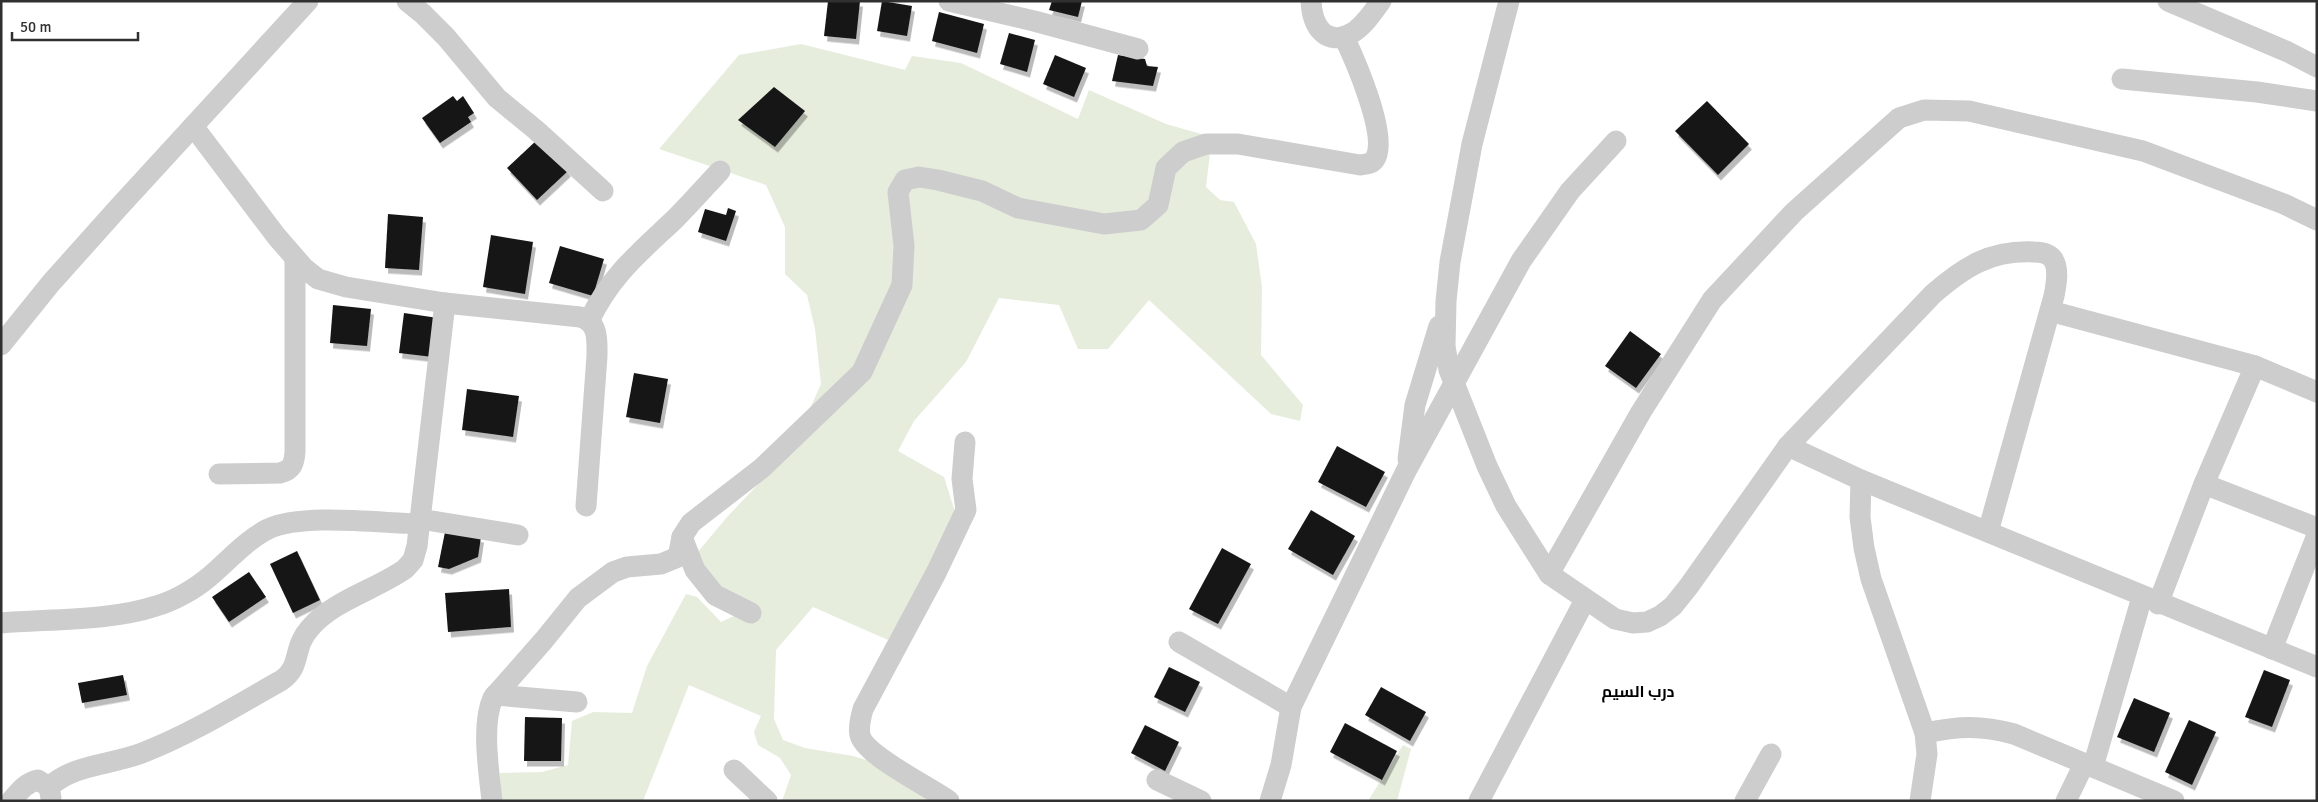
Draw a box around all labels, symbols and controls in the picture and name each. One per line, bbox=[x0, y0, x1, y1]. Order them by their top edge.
scale bar bbox=[12, 10, 139, 42]
text: 50 m bbox=[20, 18, 51, 36]
district label: درب السيم bbox=[1601, 682, 1675, 703]

